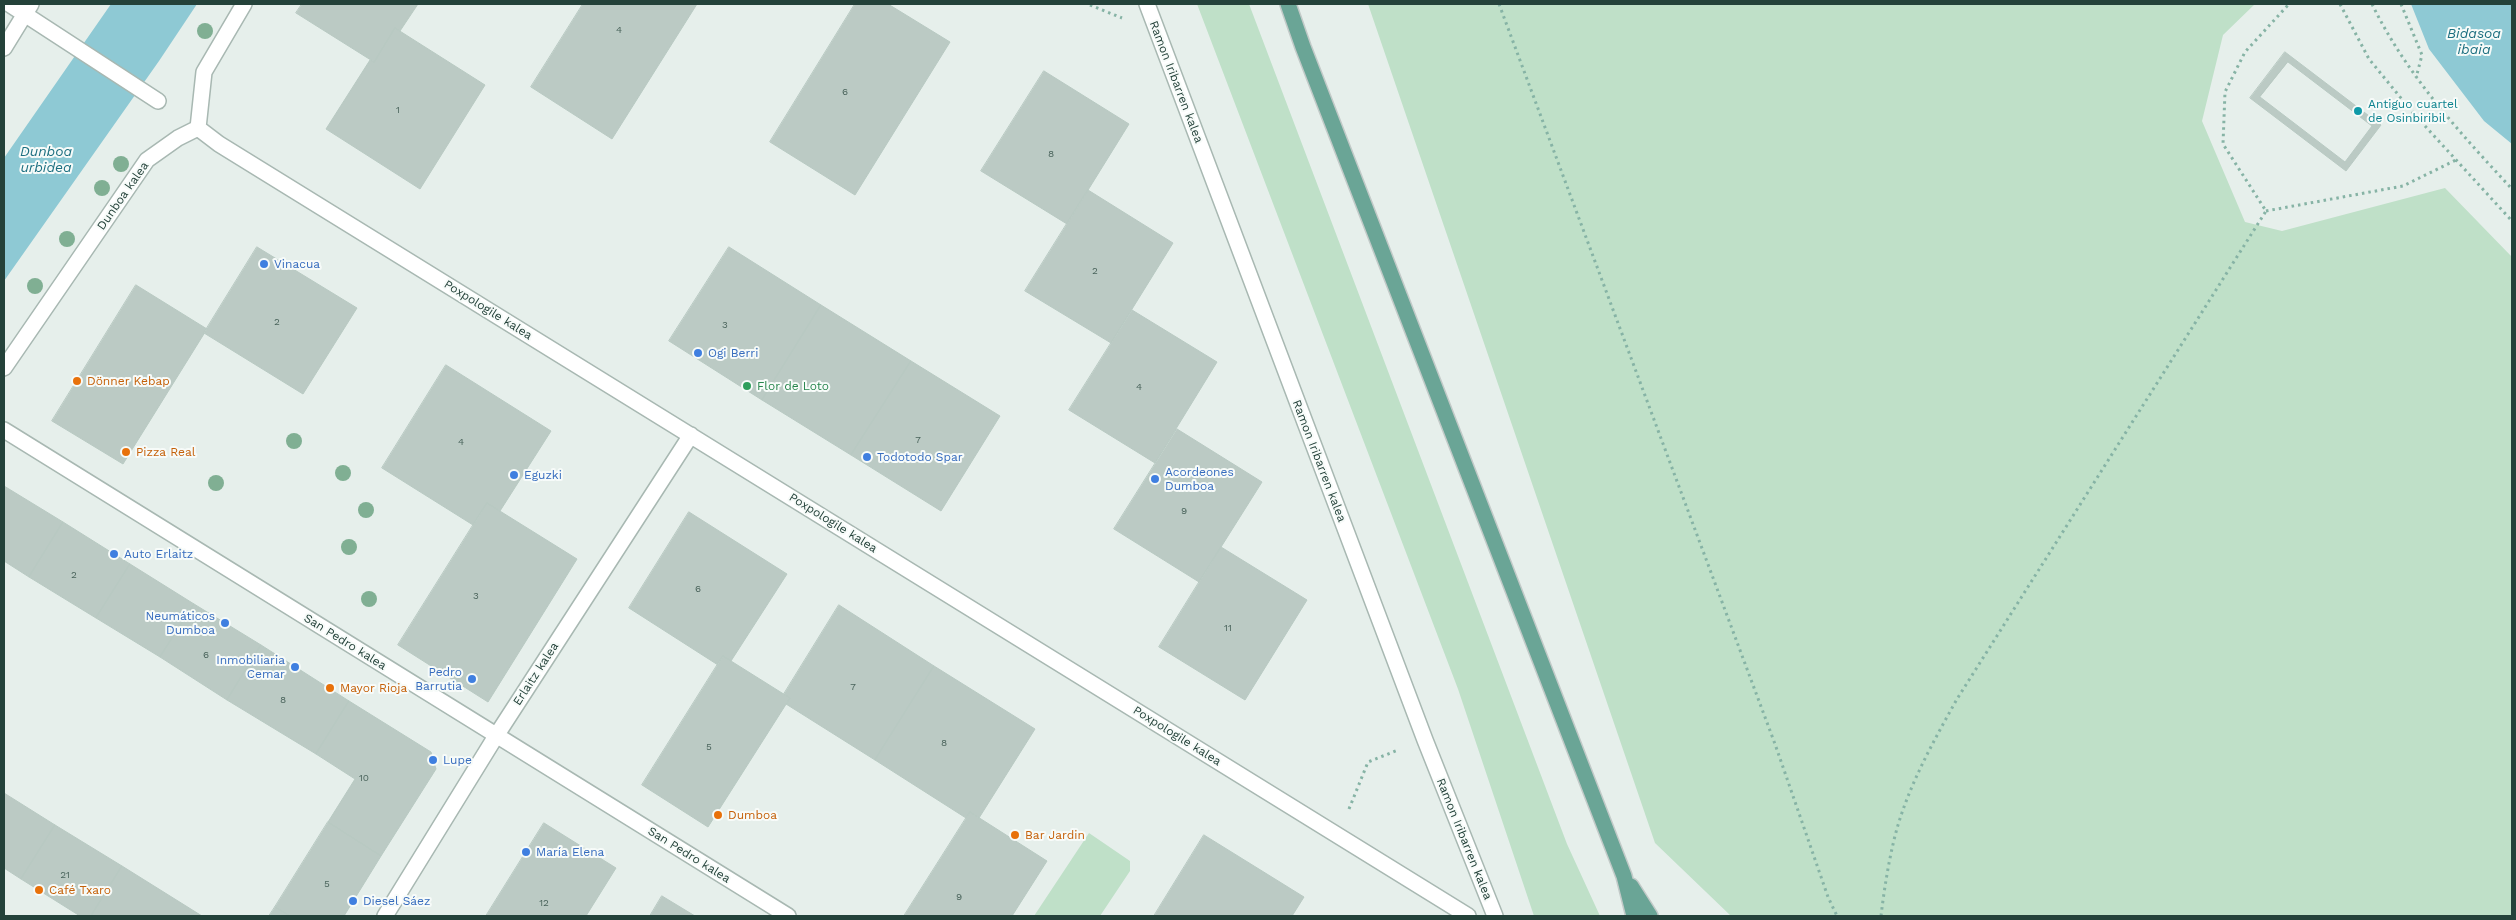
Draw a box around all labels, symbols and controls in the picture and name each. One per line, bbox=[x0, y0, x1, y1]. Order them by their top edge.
street label: Ramon Iribarren kalea bbox=[1146, 19, 1206, 145]
house number: 4 bbox=[616, 24, 622, 36]
water label: Bidasoa ibaia bbox=[2447, 26, 2501, 58]
house number: 6 bbox=[842, 86, 848, 98]
place label: Antiguo cuartel de Osinbiribil bbox=[2368, 97, 2458, 125]
house number: 1 bbox=[396, 104, 400, 116]
marker: Antiguo cuartel de Osinbiribil bbox=[2352, 105, 2364, 117]
water label: Dunboa urbidea bbox=[20, 144, 72, 176]
house number: 8 bbox=[1048, 148, 1054, 160]
street label: Dunboa kalea bbox=[94, 159, 152, 233]
place label: Vinacua bbox=[274, 257, 320, 271]
marker: Vinacua bbox=[258, 258, 270, 270]
house number: 2 bbox=[1092, 265, 1098, 277]
street label: Poxpologile kalea bbox=[441, 277, 535, 343]
house number: 2 bbox=[274, 316, 280, 328]
house number: 3 bbox=[722, 319, 728, 331]
place label: Ogi Berri bbox=[708, 346, 758, 360]
marker: Ogi Berri bbox=[692, 347, 704, 359]
place label: Dönner Kebap bbox=[87, 374, 170, 388]
marker: Dönner Kebap bbox=[71, 375, 83, 387]
place label: Flor de Loto bbox=[757, 379, 829, 393]
marker: Flor de Loto bbox=[741, 380, 753, 392]
house number: 4 bbox=[1136, 381, 1142, 393]
street label: Ramon Iribarren kalea bbox=[1289, 398, 1349, 524]
house number: 7 bbox=[915, 434, 921, 446]
house number: 4 bbox=[458, 436, 464, 448]
place label: Pizza Real bbox=[136, 445, 195, 459]
marker: Pizza Real bbox=[120, 446, 132, 458]
place label: Todotodo Spar bbox=[877, 450, 963, 464]
marker: Todotodo Spar bbox=[861, 451, 873, 463]
place label: Acordeones Dumboa bbox=[1165, 465, 1234, 493]
place label: Eguzki bbox=[524, 468, 562, 482]
marker: Eguzki bbox=[508, 469, 520, 481]
marker: Acordeones Dumboa bbox=[1149, 473, 1161, 485]
street label: Poxpologile kalea bbox=[786, 490, 880, 556]
house number: 9 bbox=[1181, 505, 1187, 517]
place label: Auto Erlaitz bbox=[124, 547, 193, 561]
marker: Auto Erlaitz bbox=[108, 548, 120, 560]
house number: 2 bbox=[71, 569, 77, 581]
house number: 6 bbox=[695, 583, 701, 595]
house number: 3 bbox=[473, 590, 479, 602]
place label: Neumáticos Dumboa bbox=[146, 609, 215, 637]
street label: San Pedro kalea bbox=[301, 611, 389, 673]
marker: Neumáticos Dumboa bbox=[219, 617, 231, 629]
house number: 11 bbox=[1224, 622, 1232, 634]
street label: Erlaitz kalea bbox=[510, 640, 562, 708]
house number: 6 bbox=[203, 649, 209, 661]
place label: Inmobiliaria Cemar bbox=[216, 653, 285, 681]
marker: Inmobiliaria Cemar bbox=[289, 661, 301, 673]
place label: Pedro Barrutia bbox=[415, 665, 462, 693]
marker: Pedro Barrutia bbox=[466, 673, 478, 685]
place label: Mayor Rioja bbox=[340, 681, 407, 695]
house number: 7 bbox=[850, 681, 856, 693]
marker: Mayor Rioja bbox=[324, 682, 336, 694]
house number: 8 bbox=[280, 694, 286, 706]
street label: Poxpologile kalea bbox=[1130, 703, 1224, 769]
house number: 8 bbox=[941, 737, 947, 749]
house number: 5 bbox=[706, 741, 712, 753]
place label: Lupe bbox=[443, 753, 472, 767]
marker: Lupe bbox=[427, 754, 439, 766]
house number: 10 bbox=[359, 772, 369, 784]
street label: Ramon Iribarren kalea bbox=[1433, 776, 1495, 902]
place label: Dumboa bbox=[728, 808, 777, 822]
marker: Dumboa bbox=[712, 809, 724, 821]
street label: San Pedro kalea bbox=[645, 824, 733, 886]
place label: Bar Jardin bbox=[1025, 828, 1085, 842]
marker: Bar Jardin bbox=[1009, 829, 1021, 841]
place label: María Elena bbox=[536, 845, 604, 859]
marker: María Elena bbox=[520, 846, 532, 858]
house number: 21 bbox=[60, 869, 70, 881]
house number: 5 bbox=[324, 878, 330, 890]
place label: Café Txaro bbox=[49, 883, 111, 897]
marker: Café Txaro bbox=[33, 884, 45, 896]
house number: 9 bbox=[956, 891, 962, 903]
place label: Diesel Sáez bbox=[363, 894, 430, 908]
marker: Diesel Sáez bbox=[347, 895, 359, 907]
house number: 12 bbox=[539, 897, 549, 909]

